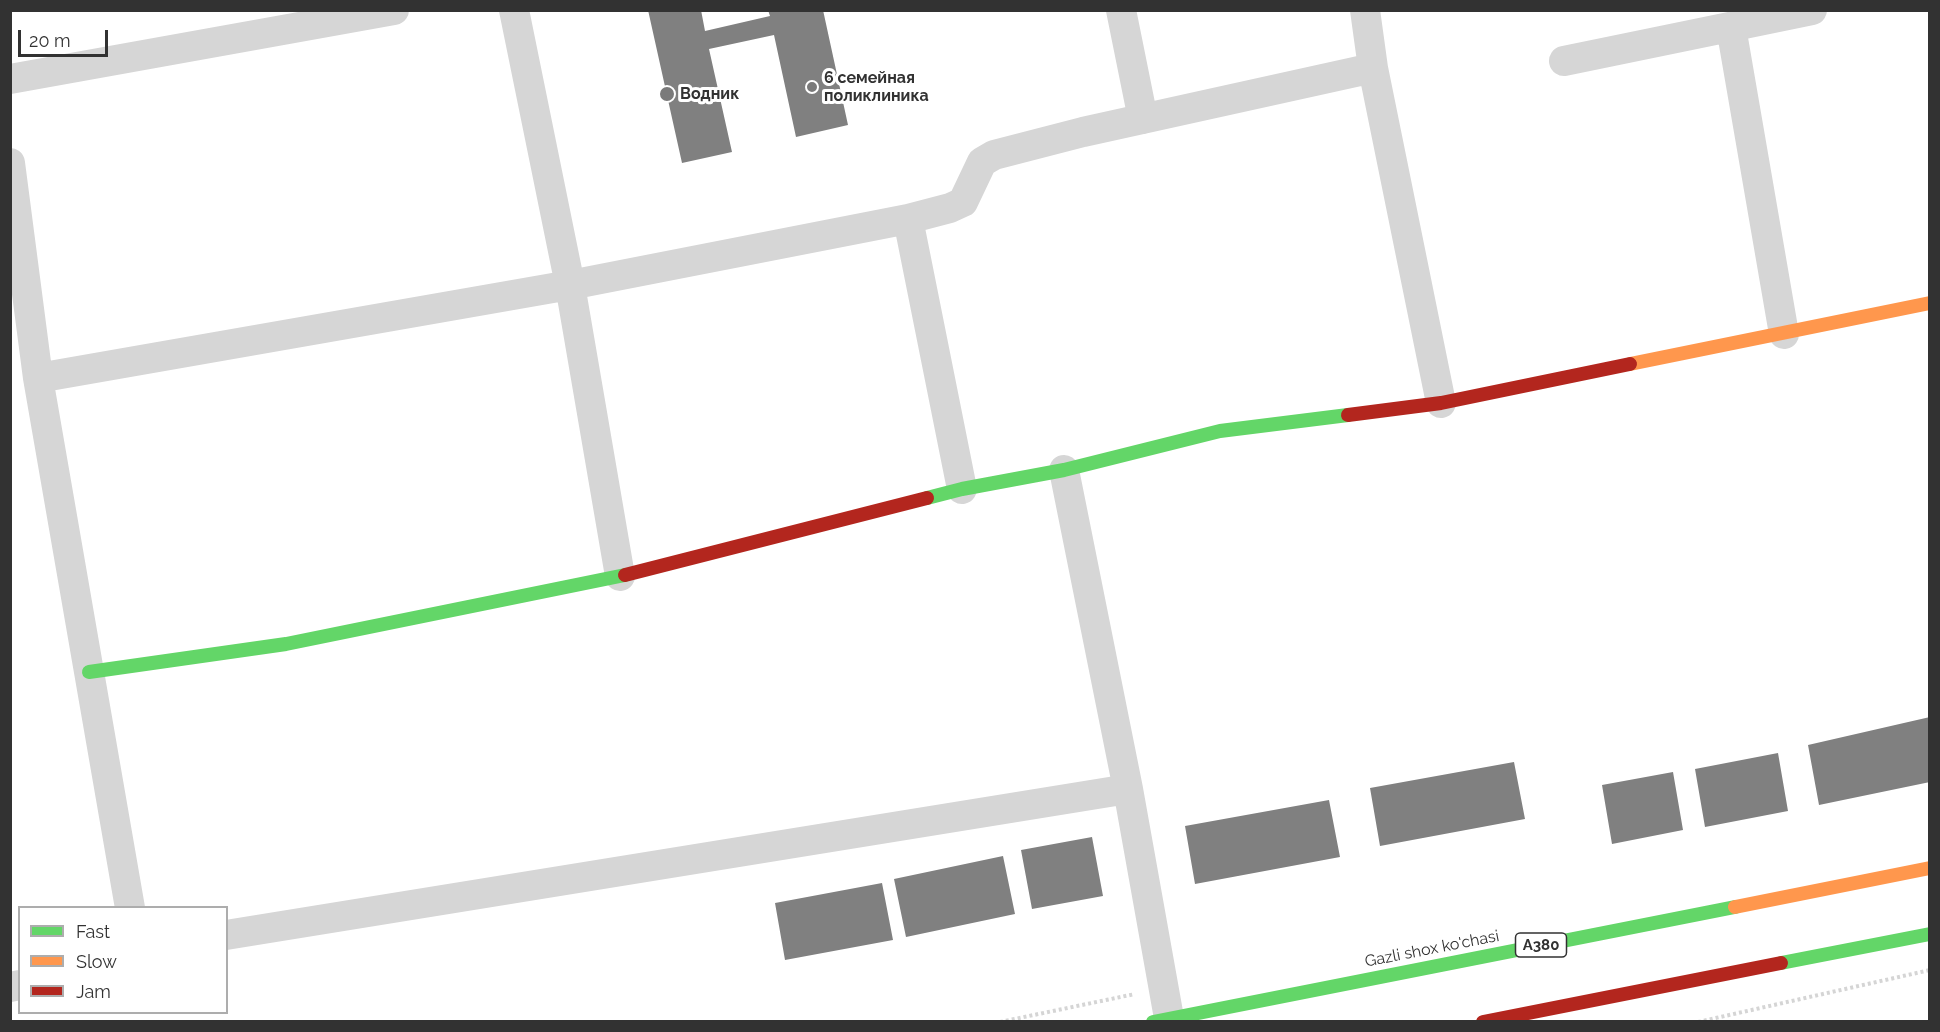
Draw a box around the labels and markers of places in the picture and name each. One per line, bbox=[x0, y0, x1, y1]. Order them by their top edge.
place label: 6 семейная поликлиника bbox=[824, 68, 929, 106]
marker: 6 семейная поликлиника bbox=[805, 80, 819, 94]
place label: Водник bbox=[680, 84, 739, 104]
marker: Водник bbox=[658, 85, 676, 103]

